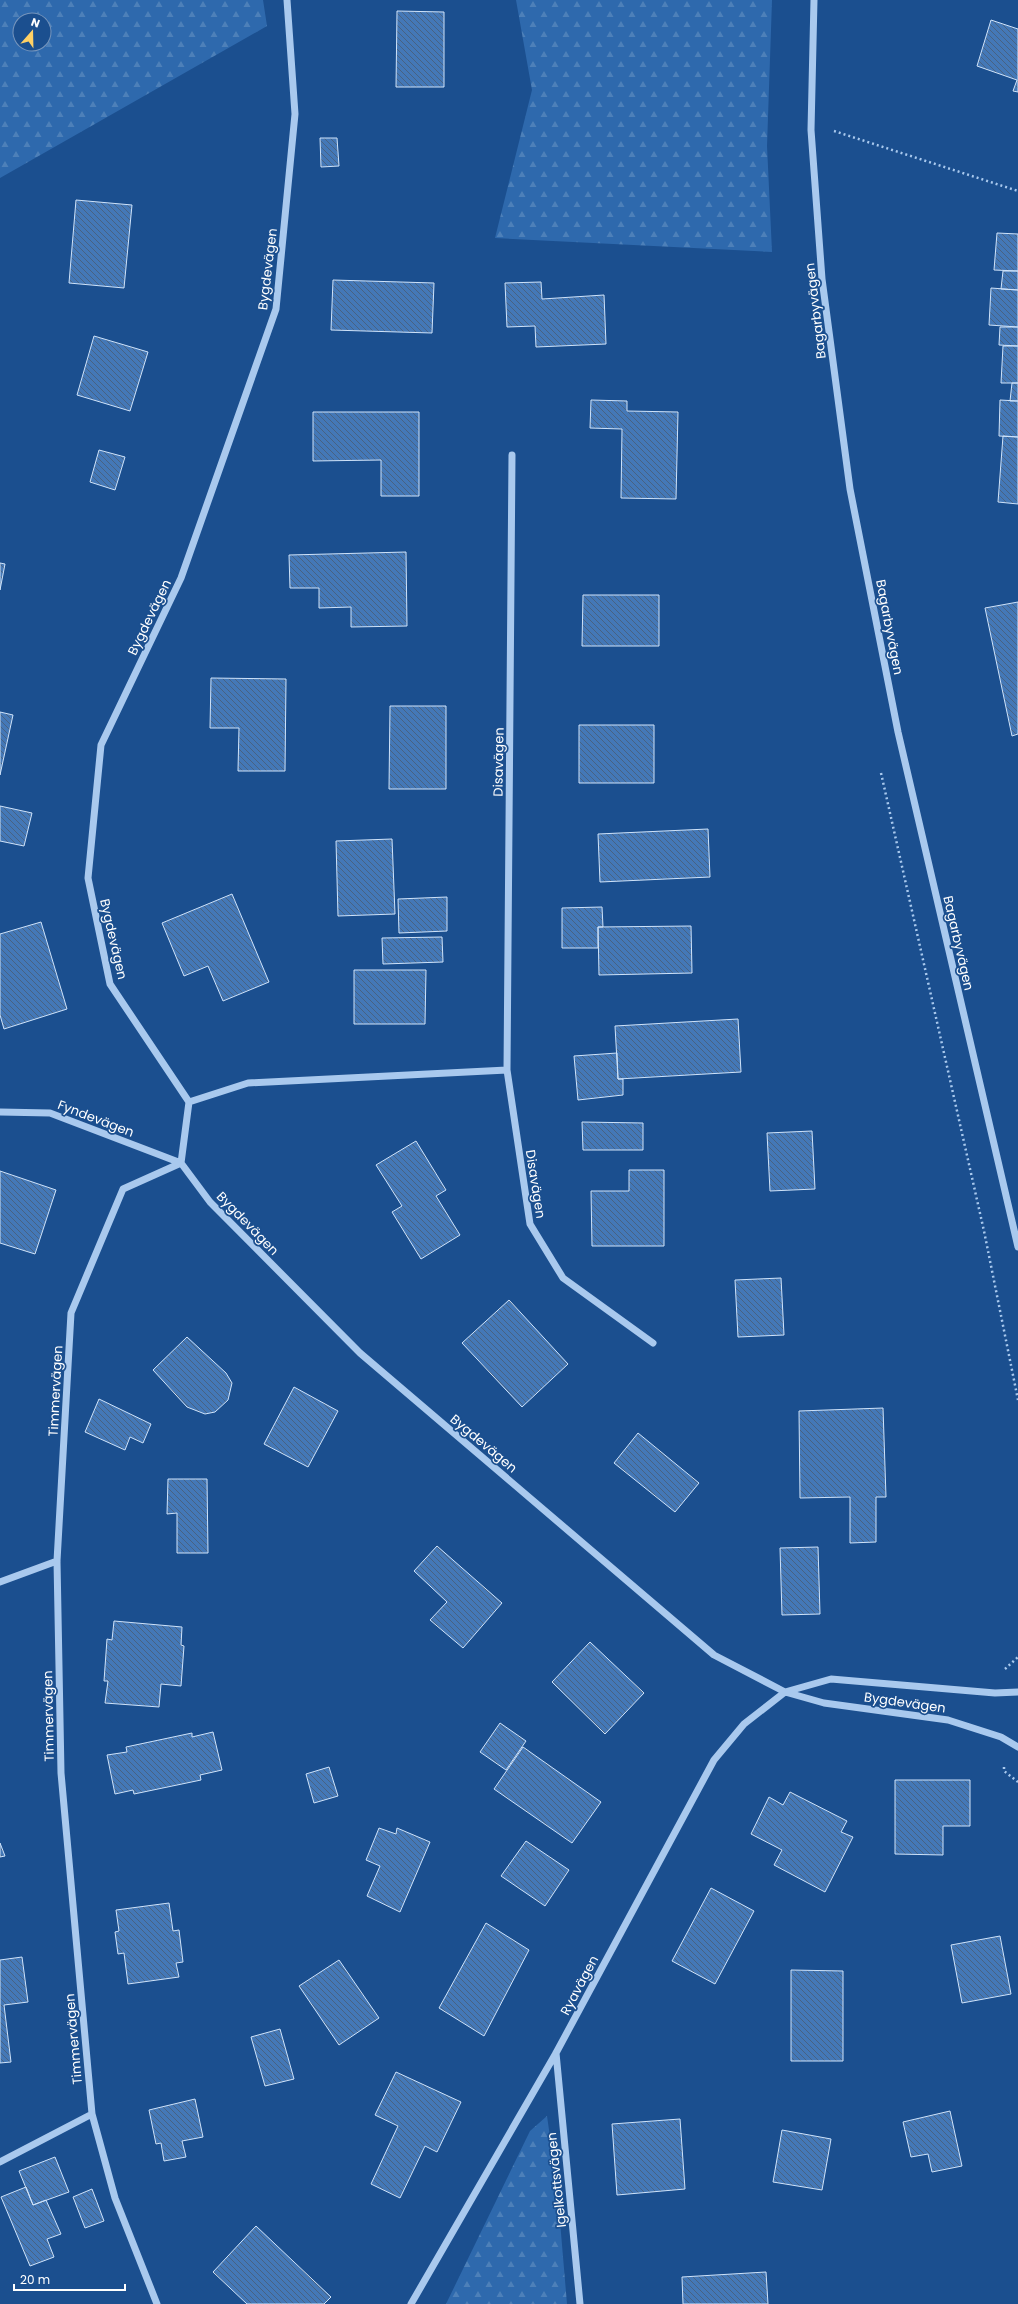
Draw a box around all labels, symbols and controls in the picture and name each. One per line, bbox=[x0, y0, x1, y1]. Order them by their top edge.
north arrow bbox=[12, 12, 52, 52]
text: N bbox=[29, 14, 42, 32]
street label: Bygdevägen bbox=[253, 227, 282, 311]
street label: Bagarbyvägen bbox=[800, 262, 831, 360]
street label: Bygdevägen bbox=[123, 576, 176, 658]
street label: Bagarbyvägen bbox=[871, 578, 908, 676]
street label: Disavägen bbox=[488, 727, 509, 797]
street label: Bagarbyvägen bbox=[938, 894, 979, 992]
street label: Bygdevägen bbox=[95, 897, 132, 981]
street label: Fyndevägen bbox=[55, 1095, 137, 1142]
street label: Disavägen bbox=[521, 1148, 550, 1220]
street label: Bygdevägen bbox=[212, 1187, 283, 1260]
street label: Timmervägen bbox=[44, 1345, 67, 1437]
street label: Bygdevägen bbox=[446, 1410, 521, 1477]
street label: Timmervägen bbox=[38, 1670, 59, 1762]
street label: Bygdevägen bbox=[863, 1687, 947, 1718]
street label: Ryavägen bbox=[556, 1952, 603, 2019]
street label: Timmervägen bbox=[60, 1993, 87, 2085]
street label: Igelkottsvägen bbox=[542, 2131, 571, 2229]
scale bar bbox=[14, 2266, 125, 2292]
text: 20 m bbox=[20, 2271, 50, 2288]

